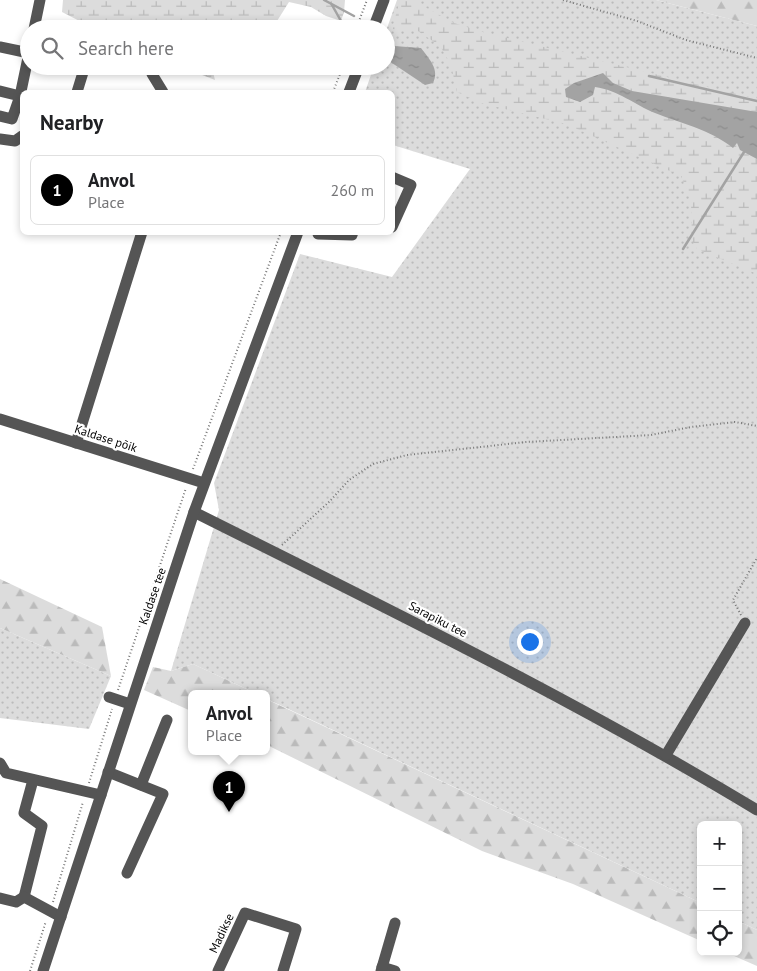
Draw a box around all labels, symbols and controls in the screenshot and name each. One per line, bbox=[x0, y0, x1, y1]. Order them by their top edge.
search box bbox=[20, 20, 395, 75]
icon: search bbox=[38, 34, 66, 62]
text: Search here bbox=[78, 36, 174, 60]
text: Nearby bbox=[40, 109, 103, 136]
text: Anvol bbox=[88, 168, 135, 192]
text: 1 bbox=[52, 180, 62, 200]
text: 260 m bbox=[331, 180, 374, 200]
text: Place bbox=[88, 192, 125, 212]
street label: Kaldase põik bbox=[73, 421, 140, 455]
street label: Kaldase tee bbox=[135, 566, 169, 626]
street label: Sarapiku tee bbox=[406, 598, 470, 640]
your location bbox=[517, 629, 543, 655]
popup bbox=[188, 690, 270, 755]
text: Anvol bbox=[206, 701, 252, 725]
text: Place bbox=[206, 725, 242, 745]
pin: 1 bbox=[213, 771, 245, 812]
map controls bbox=[697, 821, 742, 956]
button: + bbox=[697, 821, 742, 866]
button: − bbox=[697, 866, 742, 911]
street label: Madikse bbox=[205, 911, 237, 955]
button: locate bbox=[697, 911, 742, 956]

